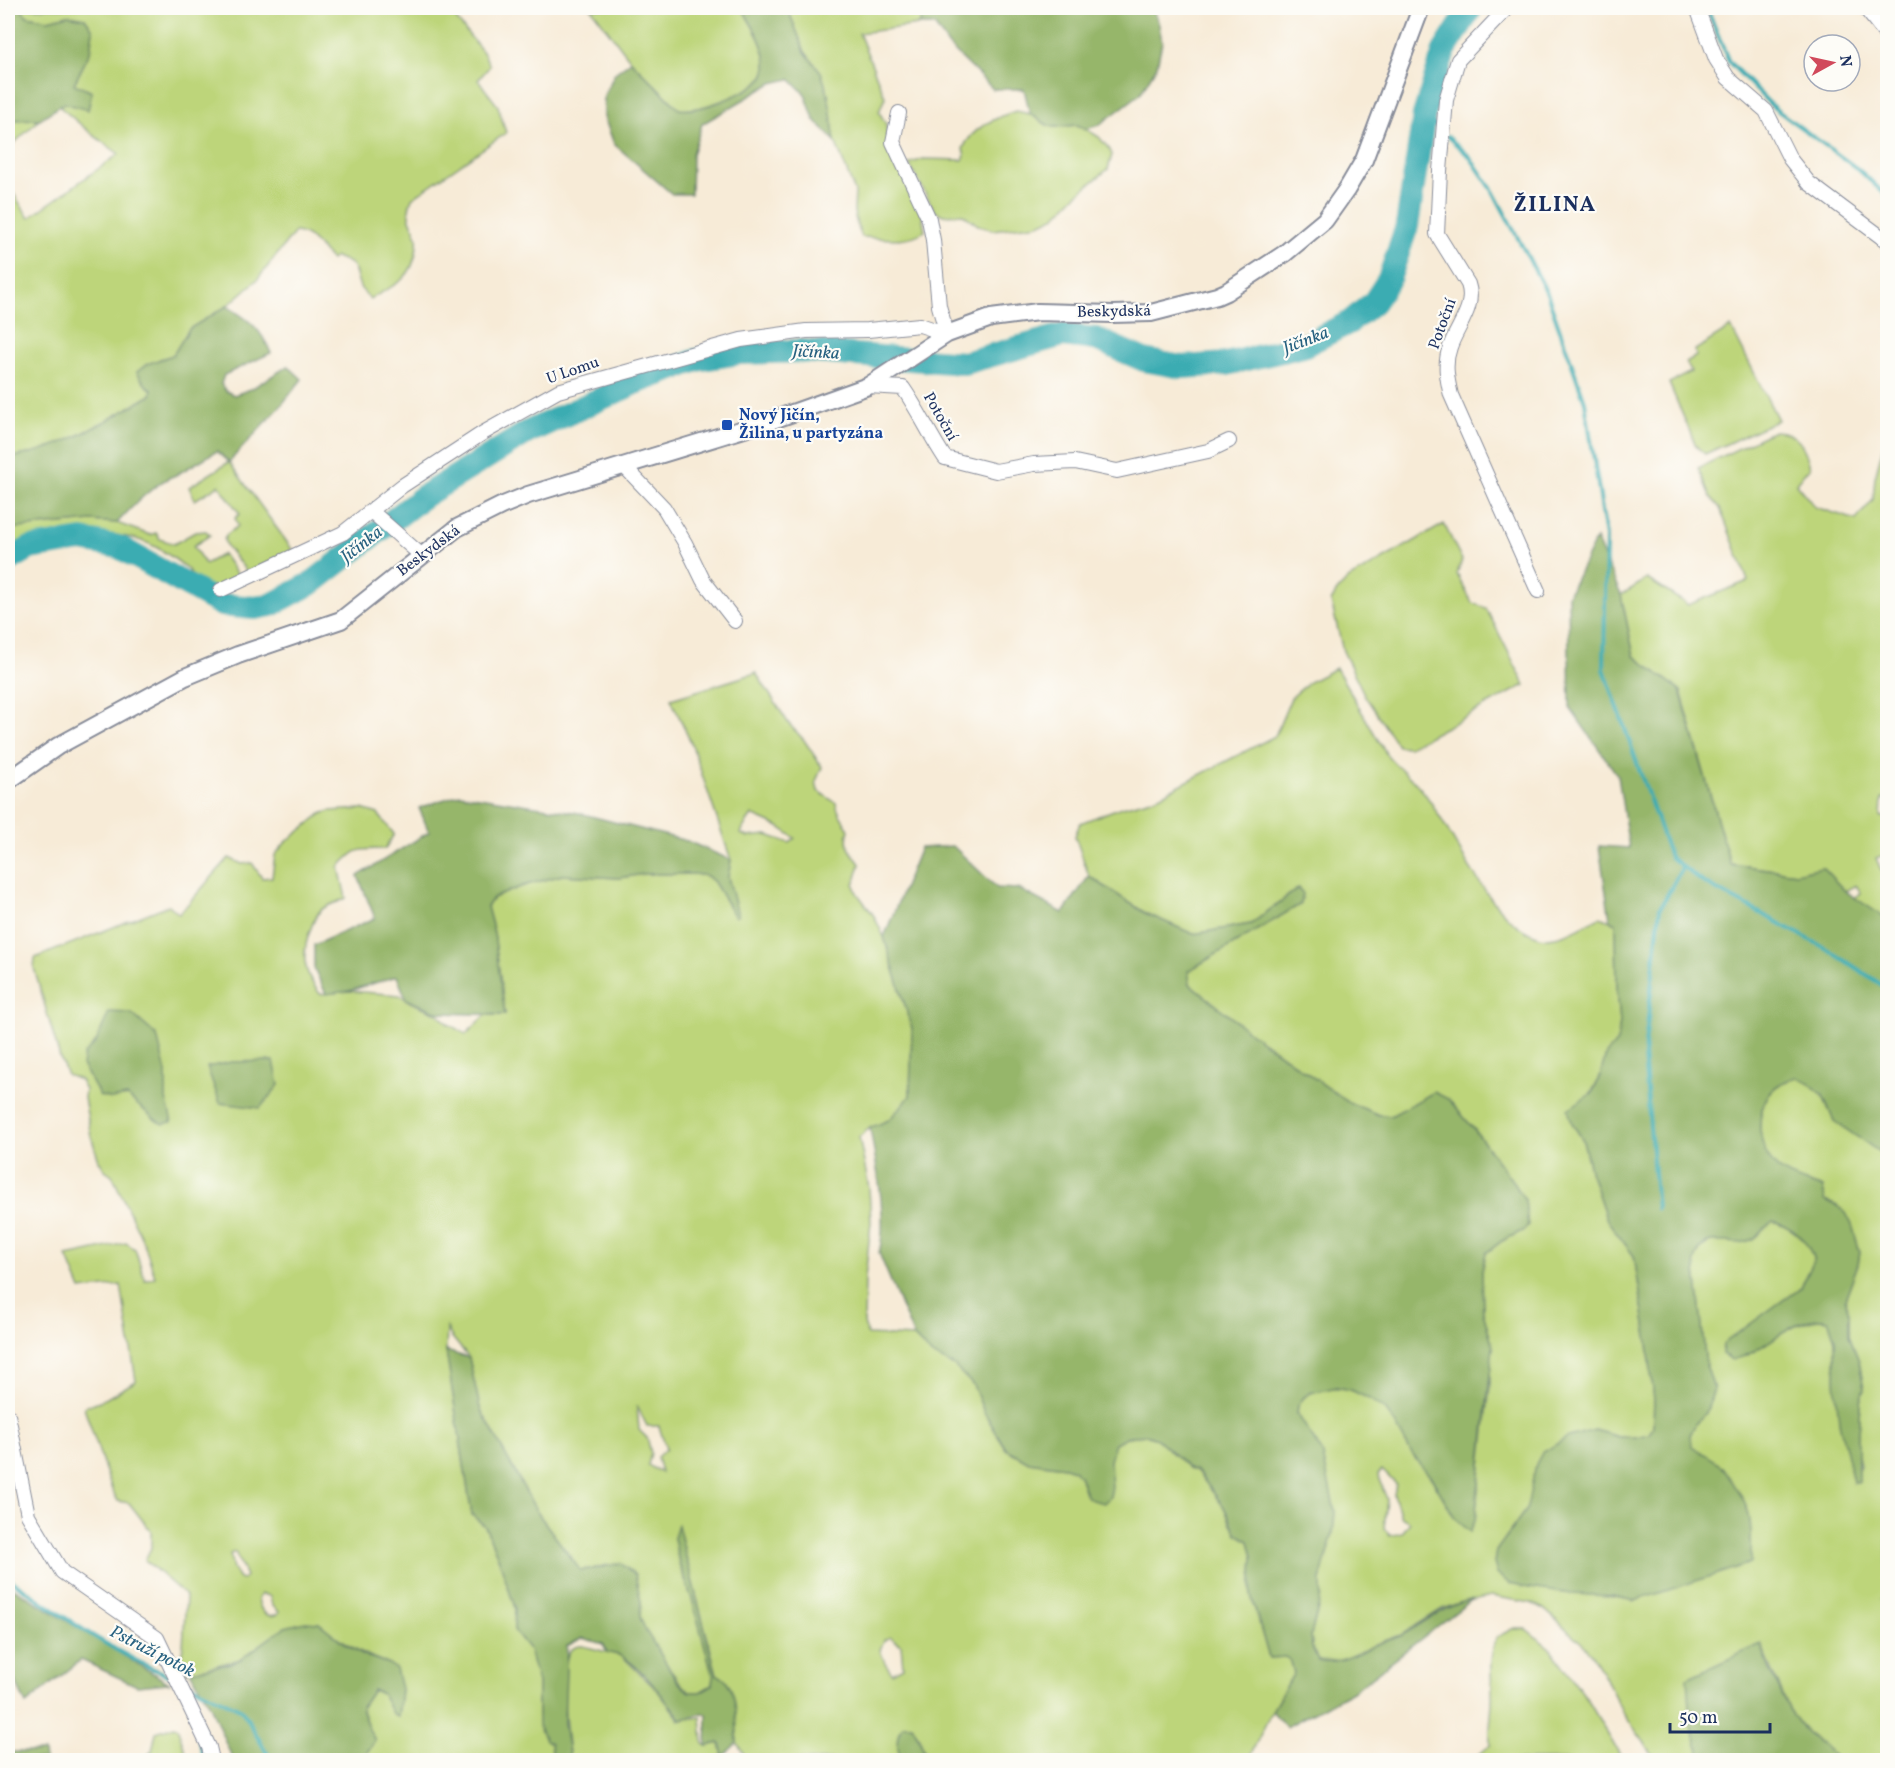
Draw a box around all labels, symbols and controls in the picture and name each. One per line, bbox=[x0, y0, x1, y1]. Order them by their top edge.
north arrow bbox=[1802, 33, 1862, 93]
text: N bbox=[1833, 54, 1857, 69]
district label: ŽILINA bbox=[1513, 190, 1597, 221]
street label: Potoční bbox=[1424, 295, 1462, 353]
street label: Beskydská bbox=[1077, 300, 1151, 324]
water label: Jičínka bbox=[1278, 321, 1332, 362]
water label: Jičínka bbox=[790, 339, 840, 367]
street label: U Lomu bbox=[544, 352, 602, 390]
street label: Potoční bbox=[917, 389, 963, 446]
place label: Nový Jičín, Žilina, u partyzána bbox=[739, 405, 883, 445]
marker: Nový Jičín, Žilina, u partyzána bbox=[720, 418, 734, 432]
street label: Beskydská bbox=[393, 520, 465, 582]
water label: Jičínka bbox=[334, 521, 388, 571]
water label: Pstruží potok bbox=[105, 1620, 199, 1684]
scale bar bbox=[1670, 1696, 1770, 1734]
text: 50 m bbox=[1679, 1706, 1718, 1731]

